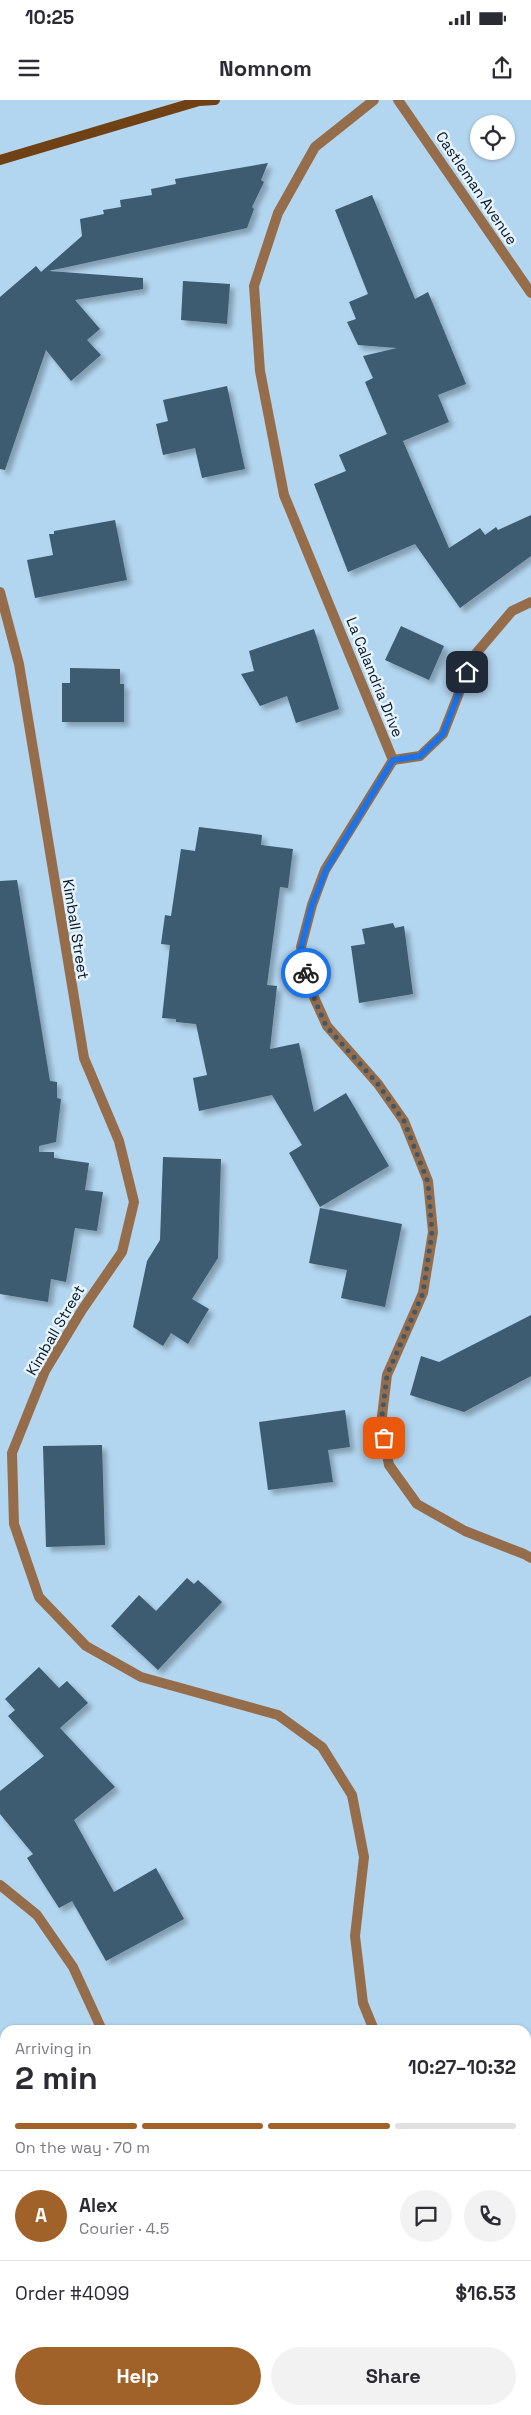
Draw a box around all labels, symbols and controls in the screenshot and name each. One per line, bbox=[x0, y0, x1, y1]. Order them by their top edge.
text: 10:25 bbox=[25, 5, 74, 30]
icon: menu bbox=[15, 54, 43, 82]
text: Nomnom bbox=[219, 54, 312, 82]
icon: share bbox=[488, 54, 516, 82]
map controls bbox=[470, 115, 515, 160]
button: locate bbox=[470, 115, 515, 160]
street label: Castleman Avenue bbox=[432, 128, 522, 248]
street label: La Calandria Drive bbox=[342, 614, 408, 740]
pin bbox=[446, 651, 488, 693]
icon: home bbox=[453, 658, 481, 686]
street label: Kimball Street bbox=[59, 878, 93, 980]
courier bbox=[281, 948, 331, 998]
icon: bike bbox=[292, 959, 320, 987]
street label: Kimball Street bbox=[22, 1281, 89, 1379]
pin bbox=[363, 1417, 405, 1459]
icon: bag bbox=[370, 1424, 398, 1452]
text: Arriving in bbox=[15, 2038, 92, 2059]
text: 10:27–10:32 bbox=[408, 2055, 516, 2080]
text: 2 min bbox=[15, 2058, 98, 2098]
text: On the way · 70 m bbox=[15, 2137, 150, 2158]
button: chat bbox=[400, 2190, 452, 2242]
button: phone bbox=[464, 2190, 516, 2242]
text: Alex bbox=[79, 2193, 118, 2218]
text: A bbox=[35, 2203, 47, 2228]
text: Courier · 4.5 bbox=[79, 2218, 169, 2239]
text: Order #4099 bbox=[15, 2281, 129, 2306]
text: $16.53 bbox=[456, 2281, 516, 2306]
button: Help bbox=[15, 2347, 261, 2405]
button: Share bbox=[271, 2347, 516, 2405]

